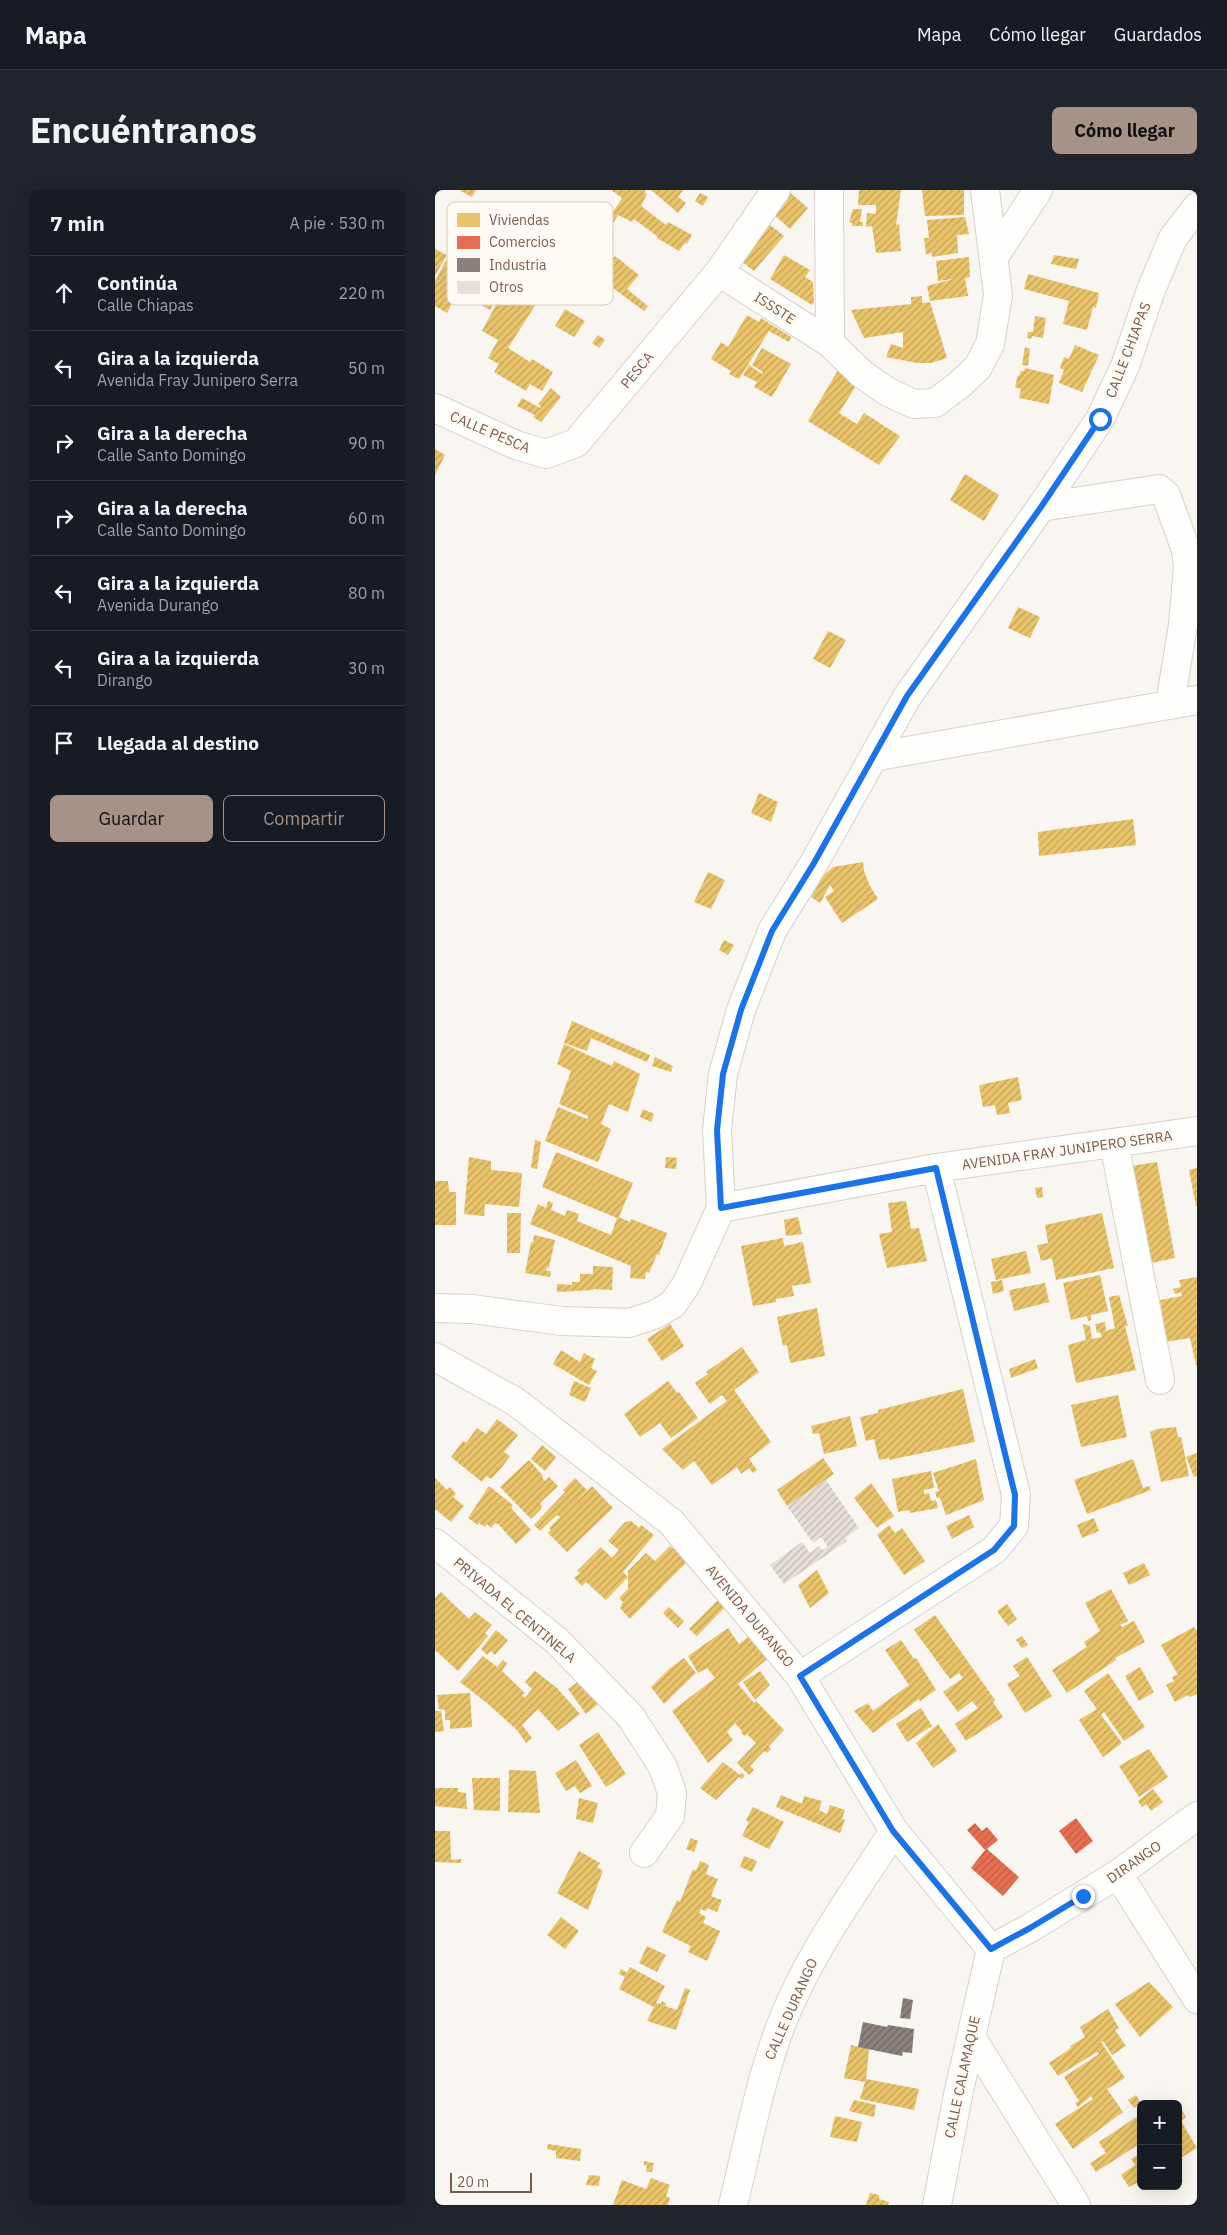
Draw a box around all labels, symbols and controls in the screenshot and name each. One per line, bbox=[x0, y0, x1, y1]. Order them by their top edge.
text: Mapa bbox=[25, 19, 87, 51]
text: Mapa bbox=[917, 23, 961, 46]
text: Cómo llegar bbox=[989, 23, 1086, 46]
text: Guardados bbox=[1114, 23, 1202, 46]
text: Encuéntranos bbox=[30, 107, 257, 153]
button: Cómo llegar bbox=[1052, 107, 1197, 154]
legend bbox=[447, 202, 613, 305]
text: 7 min bbox=[50, 209, 105, 237]
text: Viviendas bbox=[489, 211, 550, 229]
text: A pie · 530 m bbox=[290, 213, 385, 233]
text: Comercios bbox=[489, 233, 556, 251]
text: Industria bbox=[489, 256, 547, 274]
text: Continúa bbox=[97, 271, 178, 295]
text: Otros bbox=[489, 278, 524, 296]
icon: ahead bbox=[50, 279, 78, 307]
text: 220 m bbox=[338, 283, 385, 303]
street label: ISSSTE bbox=[751, 288, 799, 328]
text: Calle Chiapas bbox=[97, 295, 194, 315]
street label: CALLE CHIAPAS bbox=[1101, 299, 1155, 401]
text: Gira a la izquierda bbox=[97, 346, 259, 370]
street label: PESCA bbox=[616, 348, 658, 392]
icon: left bbox=[50, 354, 78, 382]
text: 50 m bbox=[348, 358, 385, 378]
text: Avenida Fray Junipero Serra bbox=[97, 370, 298, 390]
street label: CALLE PESCA bbox=[447, 407, 533, 457]
route start bbox=[1089, 408, 1112, 431]
text: Gira a la derecha bbox=[97, 421, 248, 445]
icon: right bbox=[50, 429, 78, 457]
text: 90 m bbox=[348, 433, 385, 453]
text: Calle Santo Domingo bbox=[97, 445, 246, 465]
text: Gira a la derecha bbox=[97, 496, 248, 520]
icon: right bbox=[50, 504, 78, 532]
text: 60 m bbox=[348, 508, 385, 528]
text: Calle Santo Domingo bbox=[97, 520, 246, 540]
text: Gira a la izquierda bbox=[97, 571, 259, 595]
icon: left bbox=[50, 579, 78, 607]
text: 80 m bbox=[348, 583, 385, 603]
text: Avenida Durango bbox=[97, 595, 219, 615]
text: Gira a la izquierda bbox=[97, 646, 259, 670]
icon: left bbox=[50, 654, 78, 682]
text: 30 m bbox=[348, 658, 385, 678]
text: Dirango bbox=[97, 670, 153, 690]
icon: arrive bbox=[50, 729, 78, 757]
text: Llegada al destino bbox=[97, 731, 259, 755]
button: Guardar bbox=[50, 795, 213, 842]
button: Compartir bbox=[223, 795, 385, 842]
street label: AVENIDA FRAY JUNIPERO SERRA bbox=[960, 1126, 1174, 1174]
street label: PRIVADA EL CENTINELA bbox=[450, 1553, 580, 1667]
street label: AVENIDA DURANGO bbox=[702, 1561, 798, 1671]
street label: DIRANGO bbox=[1103, 1837, 1165, 1887]
route end bbox=[1072, 1885, 1095, 1908]
street label: CALLE DURANGO bbox=[761, 1955, 822, 2063]
street label: CALLE CALAMAQUE bbox=[940, 2014, 984, 2140]
map controls bbox=[1137, 2100, 1182, 2190]
button: + bbox=[1137, 2100, 1182, 2145]
button: − bbox=[1137, 2145, 1182, 2190]
scale bar bbox=[450, 2170, 533, 2193]
text: 20 m bbox=[457, 2173, 489, 2191]

